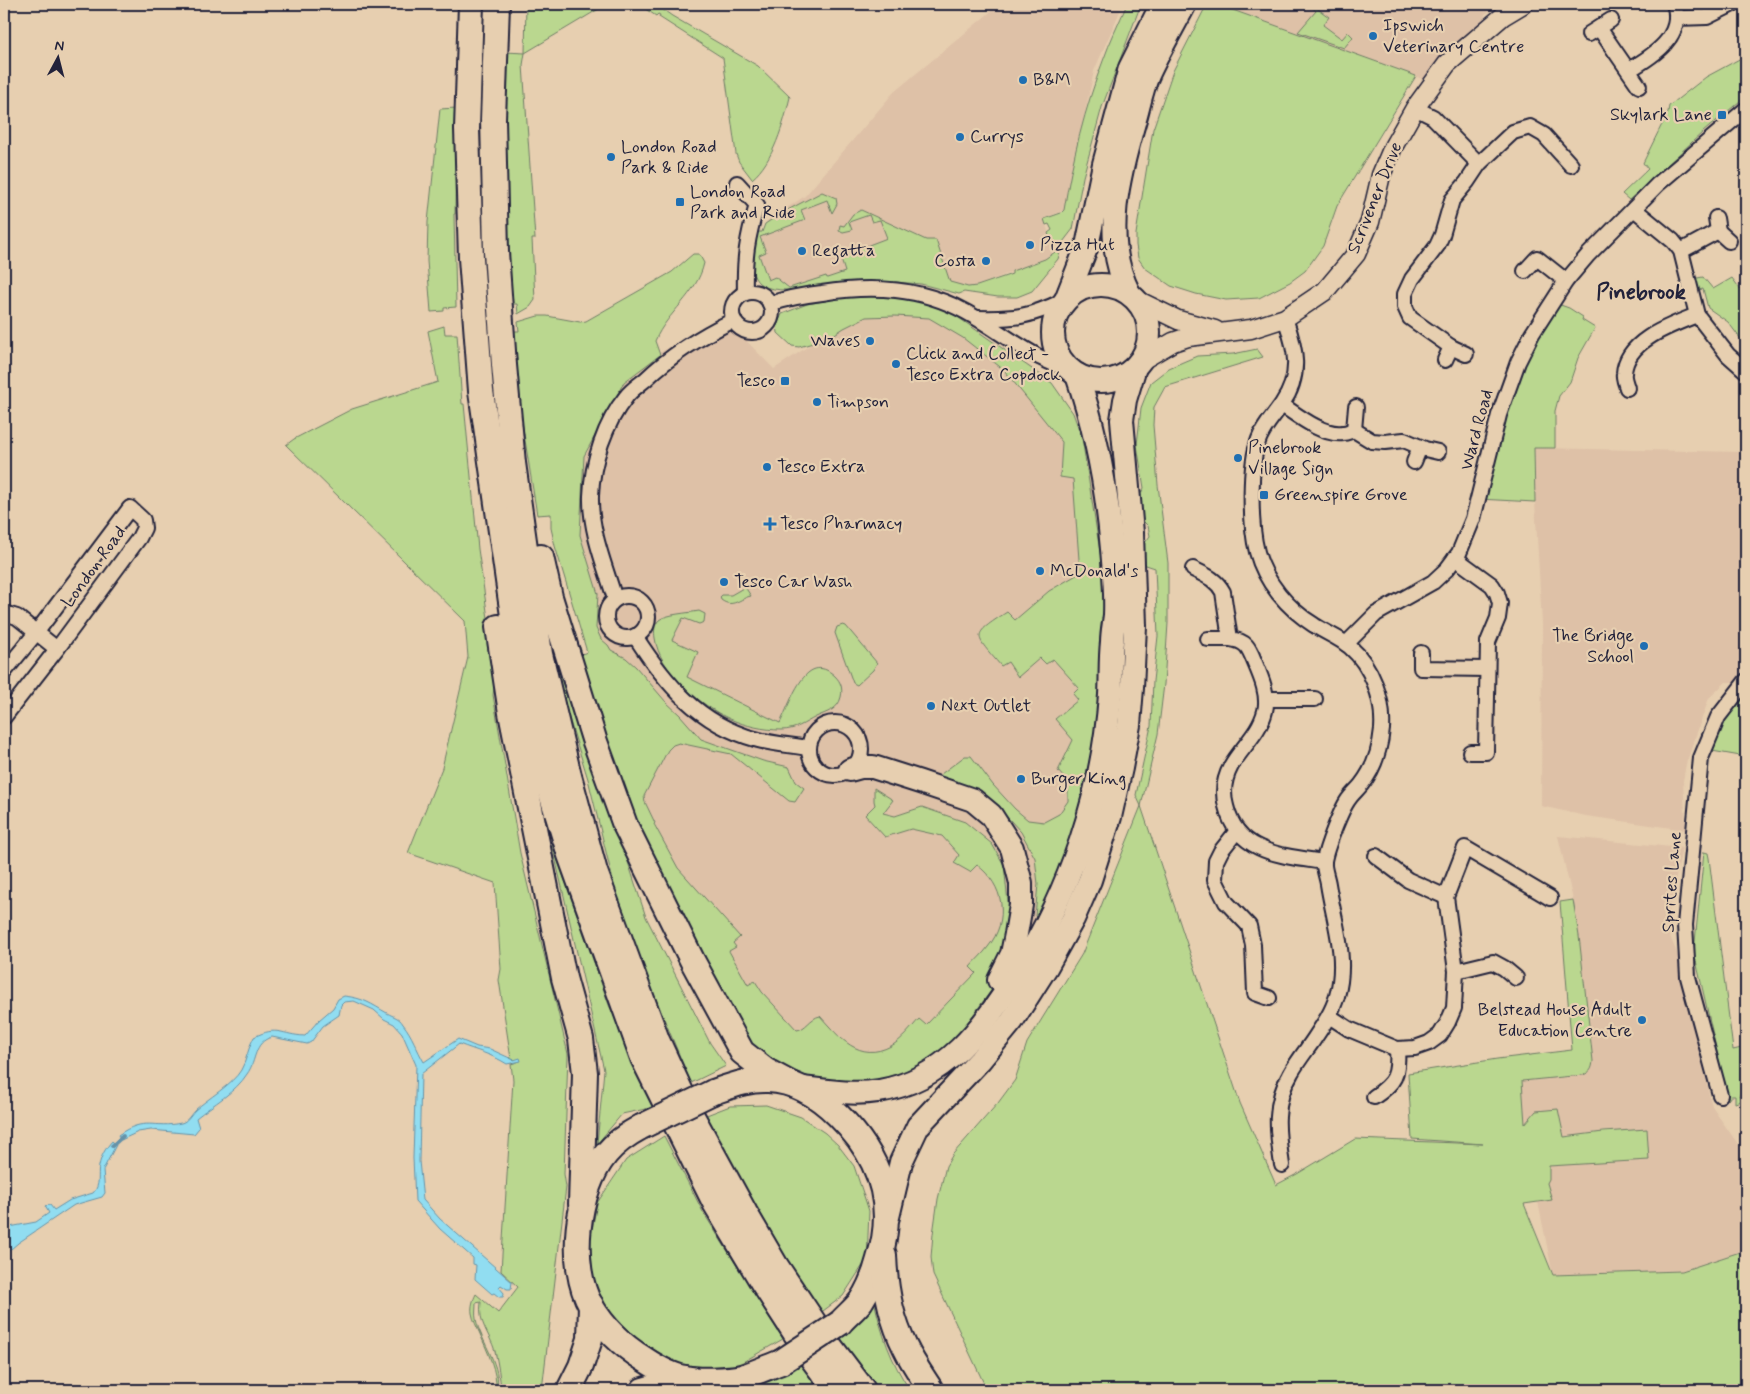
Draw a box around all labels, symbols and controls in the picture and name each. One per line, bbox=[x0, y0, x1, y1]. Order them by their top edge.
place label: Ipswich Veterinary Centre bbox=[1383, 14, 1524, 59]
marker: Ipswich Veterinary Centre bbox=[1367, 30, 1379, 42]
north arrow bbox=[32, 32, 82, 82]
text: N bbox=[54, 37, 65, 56]
place label: B&M bbox=[1033, 68, 1071, 92]
marker: B&M bbox=[1017, 74, 1029, 86]
place label: Skylark Lane bbox=[1610, 103, 1712, 127]
marker: Skylark Lane bbox=[1716, 109, 1728, 121]
place label: Currys bbox=[970, 125, 1024, 149]
marker: Currys bbox=[954, 131, 966, 143]
place label: London Road Park & Ride bbox=[621, 135, 717, 180]
street label: Scrivener Drive bbox=[1342, 139, 1408, 257]
marker: London Road Park & Ride bbox=[605, 151, 617, 163]
place label: London Road Park and Ride bbox=[690, 180, 795, 225]
marker: London Road Park and Ride bbox=[674, 196, 686, 208]
place label: Pizza Hut bbox=[1040, 233, 1115, 257]
place label: Regatta bbox=[812, 239, 875, 265]
marker: Pizza Hut bbox=[1024, 239, 1036, 251]
marker: Regatta bbox=[796, 245, 808, 257]
place label: Costa bbox=[934, 249, 976, 273]
marker: Costa bbox=[980, 255, 992, 267]
district label: Pinebrook bbox=[1596, 279, 1686, 307]
place label: Waves bbox=[810, 329, 860, 353]
marker: Waves bbox=[864, 335, 876, 347]
place label: Click and Collect - Tesco Extra Copdock bbox=[906, 342, 1060, 387]
marker: Click and Collect - Tesco Extra Copdock bbox=[890, 358, 902, 370]
place label: Tesco bbox=[737, 369, 775, 393]
marker: Tesco bbox=[779, 375, 791, 387]
street label: Ward Road bbox=[1455, 387, 1499, 473]
place label: Timpson bbox=[827, 390, 889, 414]
marker: Timpson bbox=[811, 396, 823, 408]
place label: Pinebrook Village Sign bbox=[1248, 436, 1333, 482]
marker: Pinebrook Village Sign bbox=[1232, 452, 1244, 464]
place label: Tesco Extra bbox=[777, 455, 865, 479]
marker: Tesco Extra bbox=[761, 461, 773, 473]
place label: Greenspire Grove bbox=[1274, 483, 1408, 507]
marker: Greenspire Grove bbox=[1258, 489, 1270, 501]
place label: Tesco Pharmacy bbox=[780, 512, 902, 536]
marker: Tesco Pharmacy bbox=[764, 518, 776, 530]
street label: London Road bbox=[56, 521, 132, 613]
place label: McDonald's bbox=[1050, 559, 1138, 583]
marker: McDonald's bbox=[1034, 565, 1046, 577]
place label: Tesco Car Wash bbox=[734, 570, 853, 594]
marker: Tesco Car Wash bbox=[718, 576, 730, 588]
place label: The Bridge School bbox=[1552, 624, 1634, 669]
marker: The Bridge School bbox=[1638, 640, 1650, 652]
place label: Next Outlet bbox=[941, 694, 1031, 718]
marker: Next Outlet bbox=[925, 700, 937, 712]
place label: Burger King bbox=[1031, 767, 1126, 792]
marker: Burger King bbox=[1015, 773, 1027, 785]
street label: Sprites Lane bbox=[1656, 830, 1688, 933]
place label: Belstead House Adult Education Centre bbox=[1478, 998, 1632, 1043]
marker: Belstead House Adult Education Centre bbox=[1636, 1014, 1648, 1026]

